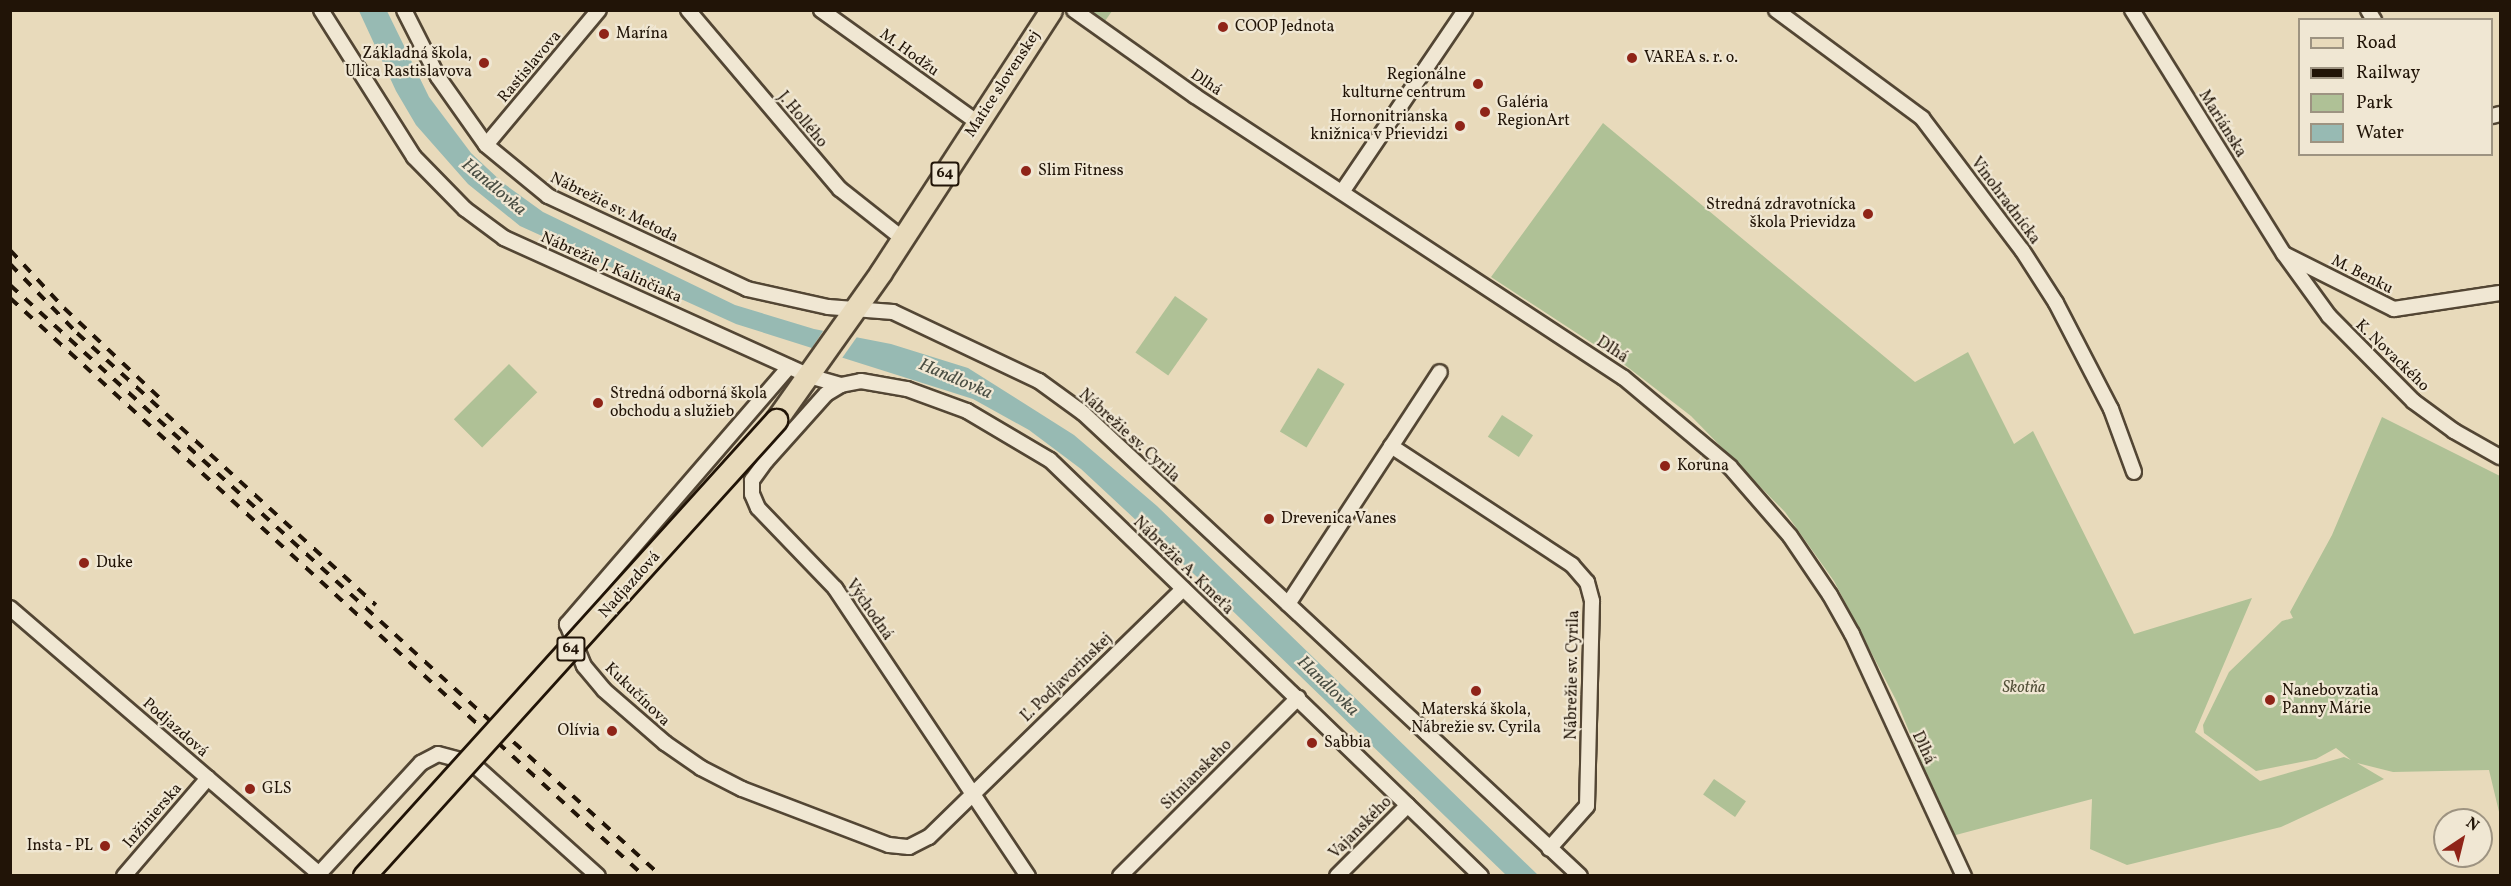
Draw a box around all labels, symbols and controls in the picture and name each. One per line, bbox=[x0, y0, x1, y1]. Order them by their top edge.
place label: COOP Jednota bbox=[1235, 17, 1335, 37]
legend bbox=[2298, 18, 2493, 156]
marker: COOP Jednota bbox=[1216, 20, 1230, 34]
place label: Marína bbox=[616, 24, 668, 44]
street label: M. Hodžu bbox=[876, 25, 942, 81]
street label: Rastislavova bbox=[494, 27, 566, 107]
marker: Marína bbox=[597, 27, 611, 41]
street label: Matice slovenskej bbox=[961, 27, 1045, 141]
text: Road bbox=[2356, 31, 2397, 56]
place label: Základná škola, Ulica Rastislavova bbox=[345, 44, 472, 82]
place label: VAREA s. r. o. bbox=[1644, 48, 1738, 68]
marker: VAREA s. r. o. bbox=[1625, 51, 1639, 65]
marker: Základná škola, Ulica Rastislavova bbox=[477, 56, 491, 70]
text: Railway bbox=[2356, 61, 2420, 86]
place label: Regionálne kulturne centrum bbox=[1342, 65, 1466, 103]
street label: Dlhá bbox=[1187, 66, 1225, 100]
marker: Regionálne kulturne centrum bbox=[1471, 77, 1485, 91]
street label: Mariánska bbox=[2194, 87, 2250, 161]
street label: J. Hollého bbox=[773, 88, 831, 152]
text: Park bbox=[2356, 91, 2393, 116]
place label: Galéria RegionArt bbox=[1497, 93, 1570, 131]
marker: Galéria RegionArt bbox=[1478, 105, 1492, 119]
place label: Hornonitrianska knižnica v Prievidzi bbox=[1309, 107, 1448, 145]
marker: Hornonitrianska knižnica v Prievidzi bbox=[1453, 119, 1467, 133]
text: Water bbox=[2356, 121, 2404, 146]
street label: Vinohradnícka bbox=[1966, 154, 2044, 248]
water label: Handlovka bbox=[456, 155, 530, 221]
place label: Slim Fitness bbox=[1038, 161, 1124, 181]
road number: 64 bbox=[930, 162, 960, 186]
marker: Slim Fitness bbox=[1019, 164, 1033, 178]
street label: Nábrežie sv. Metoda bbox=[547, 169, 681, 247]
place label: Stredná zdravotnícka škola Prievidza bbox=[1706, 195, 1856, 233]
marker: Stredná zdravotnícka škola Prievidza bbox=[1861, 207, 1875, 221]
street label: Nábrežie J. Kalinčiaka bbox=[537, 228, 685, 308]
street label: M. Benku bbox=[2328, 251, 2396, 299]
street label: K. Novackého bbox=[2351, 316, 2433, 396]
street label: Dlhá bbox=[1593, 333, 1631, 367]
water label: Handlovka bbox=[915, 355, 995, 405]
place label: Stredná odborná škola obchodu a služieb bbox=[610, 384, 767, 422]
street label: Nábrežie sv. Cyrila bbox=[1074, 385, 1184, 487]
marker: Stredná odborná škola obchodu a služieb bbox=[591, 396, 605, 410]
place label: Koruna bbox=[1677, 456, 1729, 476]
marker: Koruna bbox=[1658, 459, 1672, 473]
place label: Drevenica Vanes bbox=[1281, 509, 1397, 529]
marker: Drevenica Vanes bbox=[1262, 512, 1276, 526]
street label: Nábrežie A. Kmeťa bbox=[1129, 513, 1237, 619]
street label: Nadjazdová bbox=[595, 548, 665, 622]
place label: Duke bbox=[96, 553, 133, 573]
marker: Duke bbox=[77, 556, 91, 570]
street label: Východná bbox=[841, 576, 897, 644]
street label: Nábrežie sv. Cyrila bbox=[1562, 610, 1584, 740]
street label: Ľ. Podjavorinskej bbox=[1017, 629, 1117, 727]
road number: 64 bbox=[556, 637, 586, 661]
water label: Handlovka bbox=[1291, 652, 1363, 722]
street label: Kukučínova bbox=[600, 659, 674, 731]
park label: Skotňa bbox=[2002, 678, 2046, 698]
place label: Nanebovzatia Panny Márie bbox=[2282, 681, 2379, 719]
marker: Materská škola, Nábrežie sv. Cyrila bbox=[1469, 684, 1483, 698]
marker: Nanebovzatia Panny Márie bbox=[2263, 693, 2277, 707]
street label: Podjazdová bbox=[138, 694, 212, 762]
place label: Materská škola, Nábrežie sv. Cyrila bbox=[1411, 700, 1541, 738]
place label: Olívia bbox=[557, 721, 600, 741]
marker: Olívia bbox=[605, 724, 619, 738]
street label: Dlhá bbox=[1907, 729, 1939, 767]
place label: Sabbia bbox=[1324, 733, 1371, 753]
street label: Sitnianskeho bbox=[1158, 736, 1236, 814]
marker: Sabbia bbox=[1305, 736, 1319, 750]
street label: Inžinierska bbox=[119, 779, 187, 853]
place label: GLS bbox=[262, 779, 291, 799]
marker: GLS bbox=[243, 782, 257, 796]
street label: Vajanského bbox=[1326, 793, 1396, 863]
north arrow bbox=[2433, 808, 2493, 868]
text: N bbox=[2461, 813, 2483, 837]
place label: Insta - PL bbox=[26, 836, 93, 856]
marker: Insta - PL bbox=[98, 839, 112, 853]

